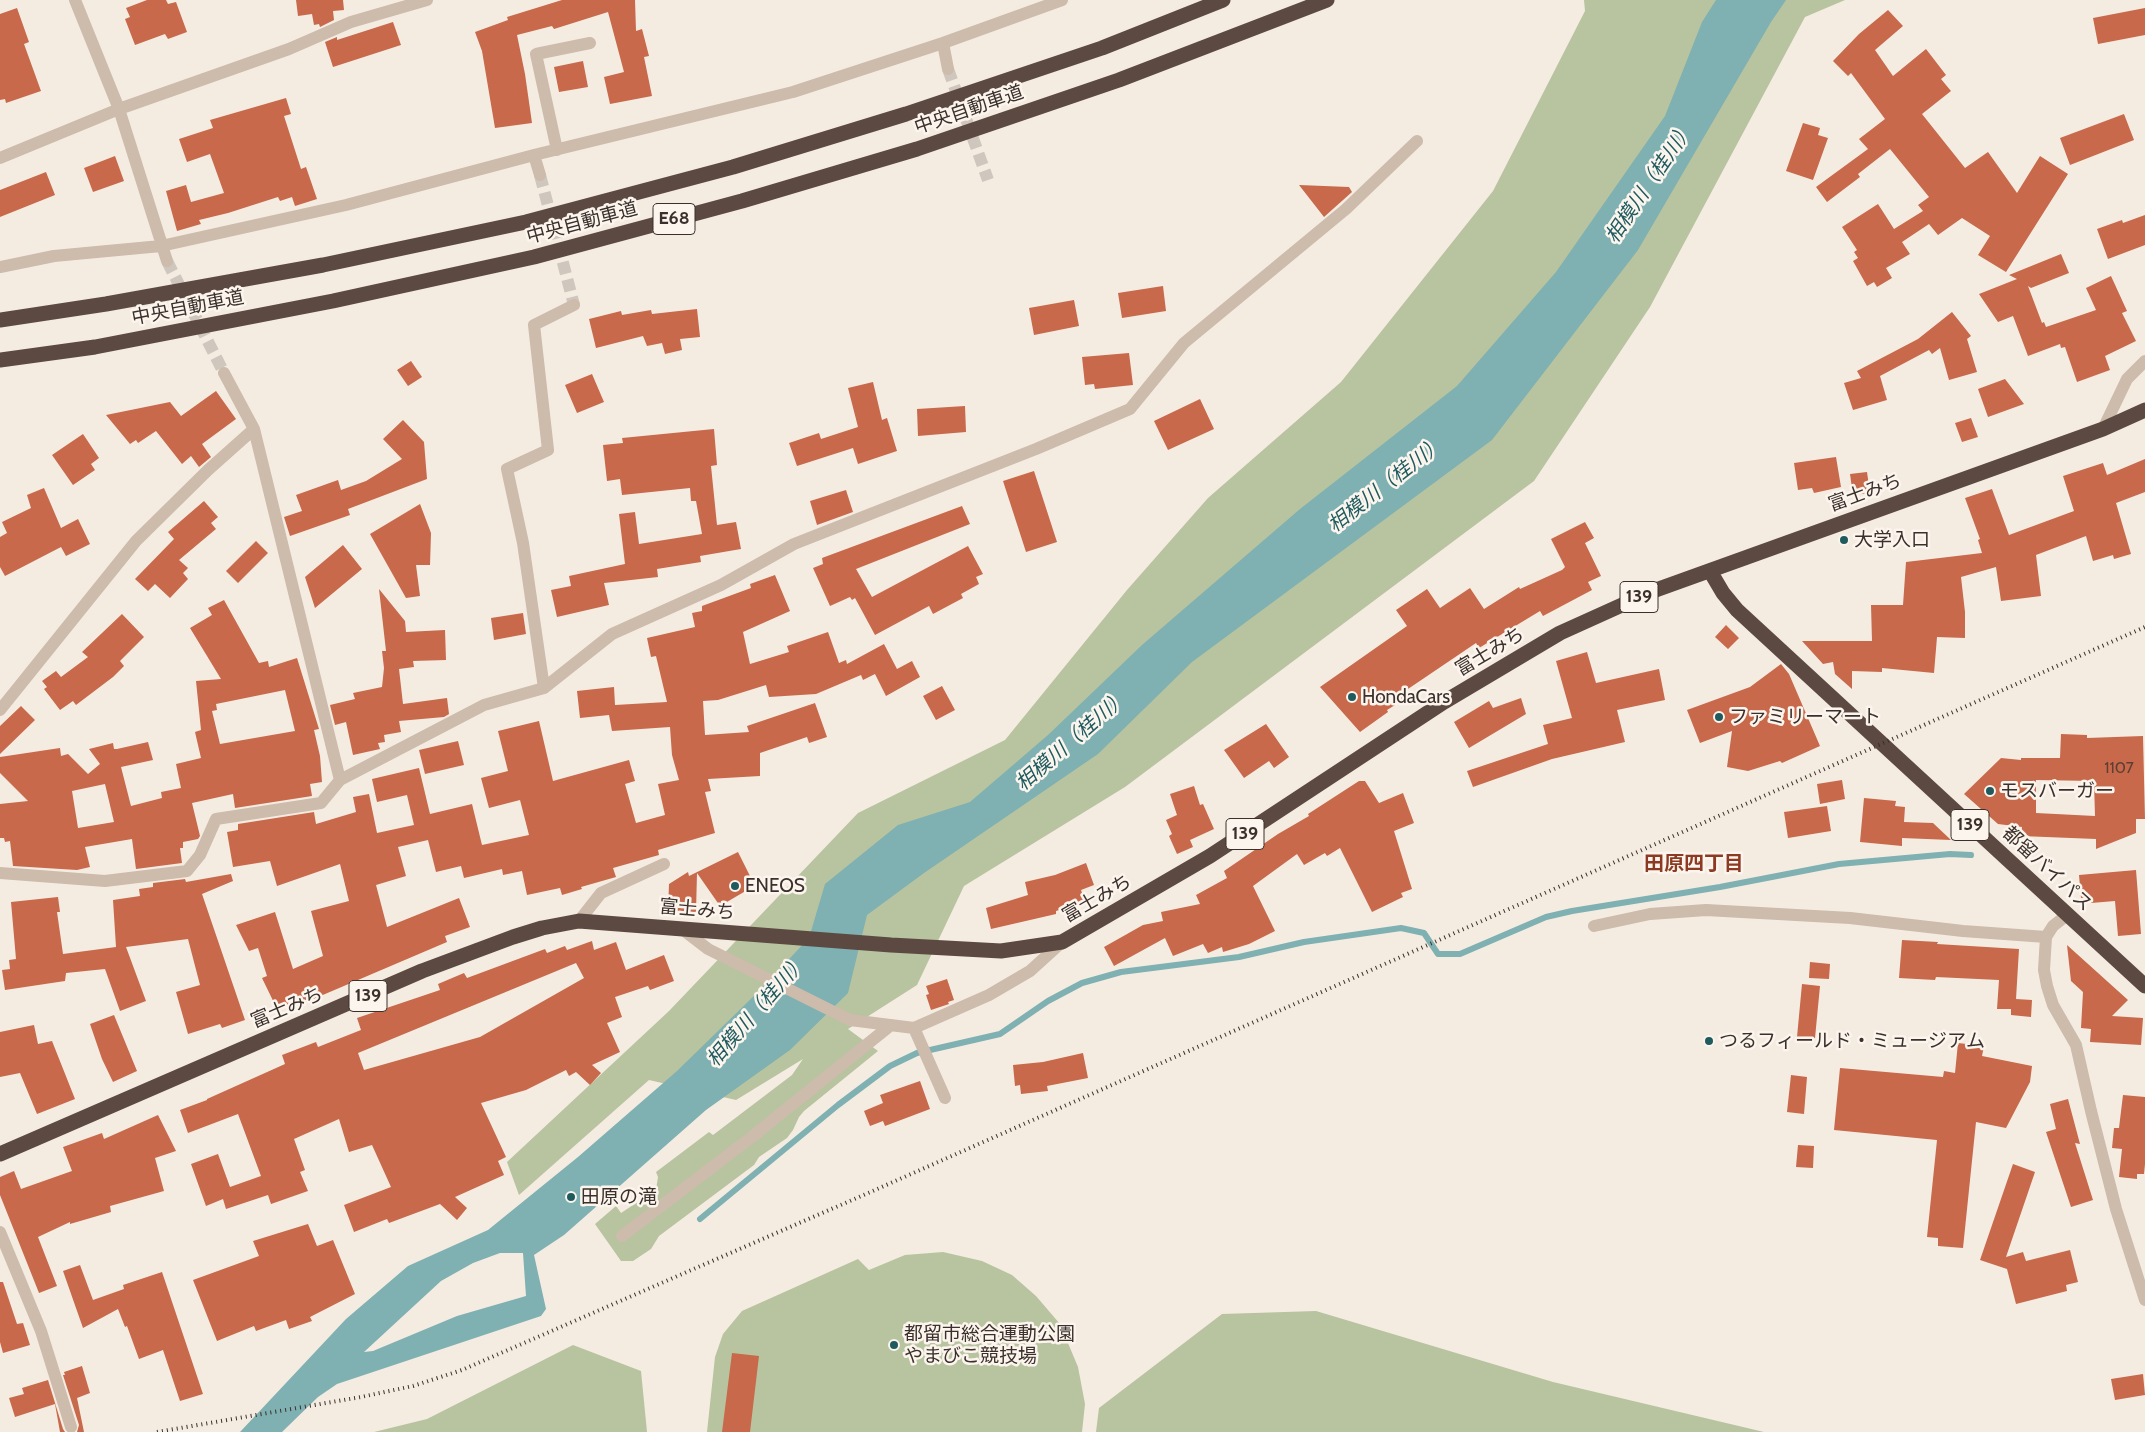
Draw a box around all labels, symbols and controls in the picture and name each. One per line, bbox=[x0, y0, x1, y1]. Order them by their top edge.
street label: 中央自動車道 bbox=[911, 81, 1027, 139]
water label: 相模川（桂川） bbox=[1601, 118, 1699, 248]
street label: 中央自動車道 bbox=[524, 197, 640, 249]
road number: E68 bbox=[653, 203, 695, 234]
street label: 中央自動車道 bbox=[130, 286, 246, 330]
water label: 相模川（桂川） bbox=[1323, 432, 1449, 538]
street label: 富士みち bbox=[1825, 469, 1905, 517]
place label: 大学入口 bbox=[1854, 529, 1930, 551]
marker: 大学入口 bbox=[1838, 534, 1850, 546]
road number: 139 bbox=[1620, 582, 1658, 612]
street label: 富士みち bbox=[1452, 623, 1528, 681]
water label: 相模川（桂川） bbox=[1011, 686, 1133, 796]
place label: HondaCars bbox=[1362, 686, 1450, 708]
marker: HondaCars bbox=[1346, 691, 1358, 703]
place label: ファミリーマート bbox=[1729, 706, 1881, 728]
marker: ファミリーマート bbox=[1713, 711, 1725, 723]
house number: 1107 bbox=[2104, 758, 2134, 778]
place label: モスバーガー bbox=[2000, 780, 2114, 802]
marker: モスバーガー bbox=[1984, 785, 1996, 797]
road number: 139 bbox=[1951, 810, 1989, 840]
road number: 139 bbox=[1226, 819, 1264, 850]
street label: 都留バイパス bbox=[1998, 822, 2096, 916]
district label: 田原四丁目 bbox=[1644, 852, 1744, 876]
street label: 富士みち bbox=[1058, 870, 1136, 928]
place label: ENEOS bbox=[745, 875, 805, 897]
marker: ENEOS bbox=[729, 880, 741, 892]
street label: 富士みち bbox=[658, 895, 736, 925]
water label: 相模川（桂川） bbox=[702, 950, 812, 1072]
road number: 139 bbox=[349, 980, 387, 1011]
street label: 富士みち bbox=[248, 983, 326, 1033]
place label: つるフィールド・ミュージアム bbox=[1719, 1030, 1985, 1052]
marker: つるフィールド・ミュージアム bbox=[1703, 1035, 1715, 1047]
place label: 田原の滝 bbox=[581, 1186, 657, 1208]
marker: 田原の滝 bbox=[565, 1191, 577, 1203]
place label: 都留市総合運動公園 やまびこ競技場 bbox=[904, 1323, 1075, 1367]
marker: 都留市総合運動公園 やまびこ競技場 bbox=[888, 1339, 900, 1351]

